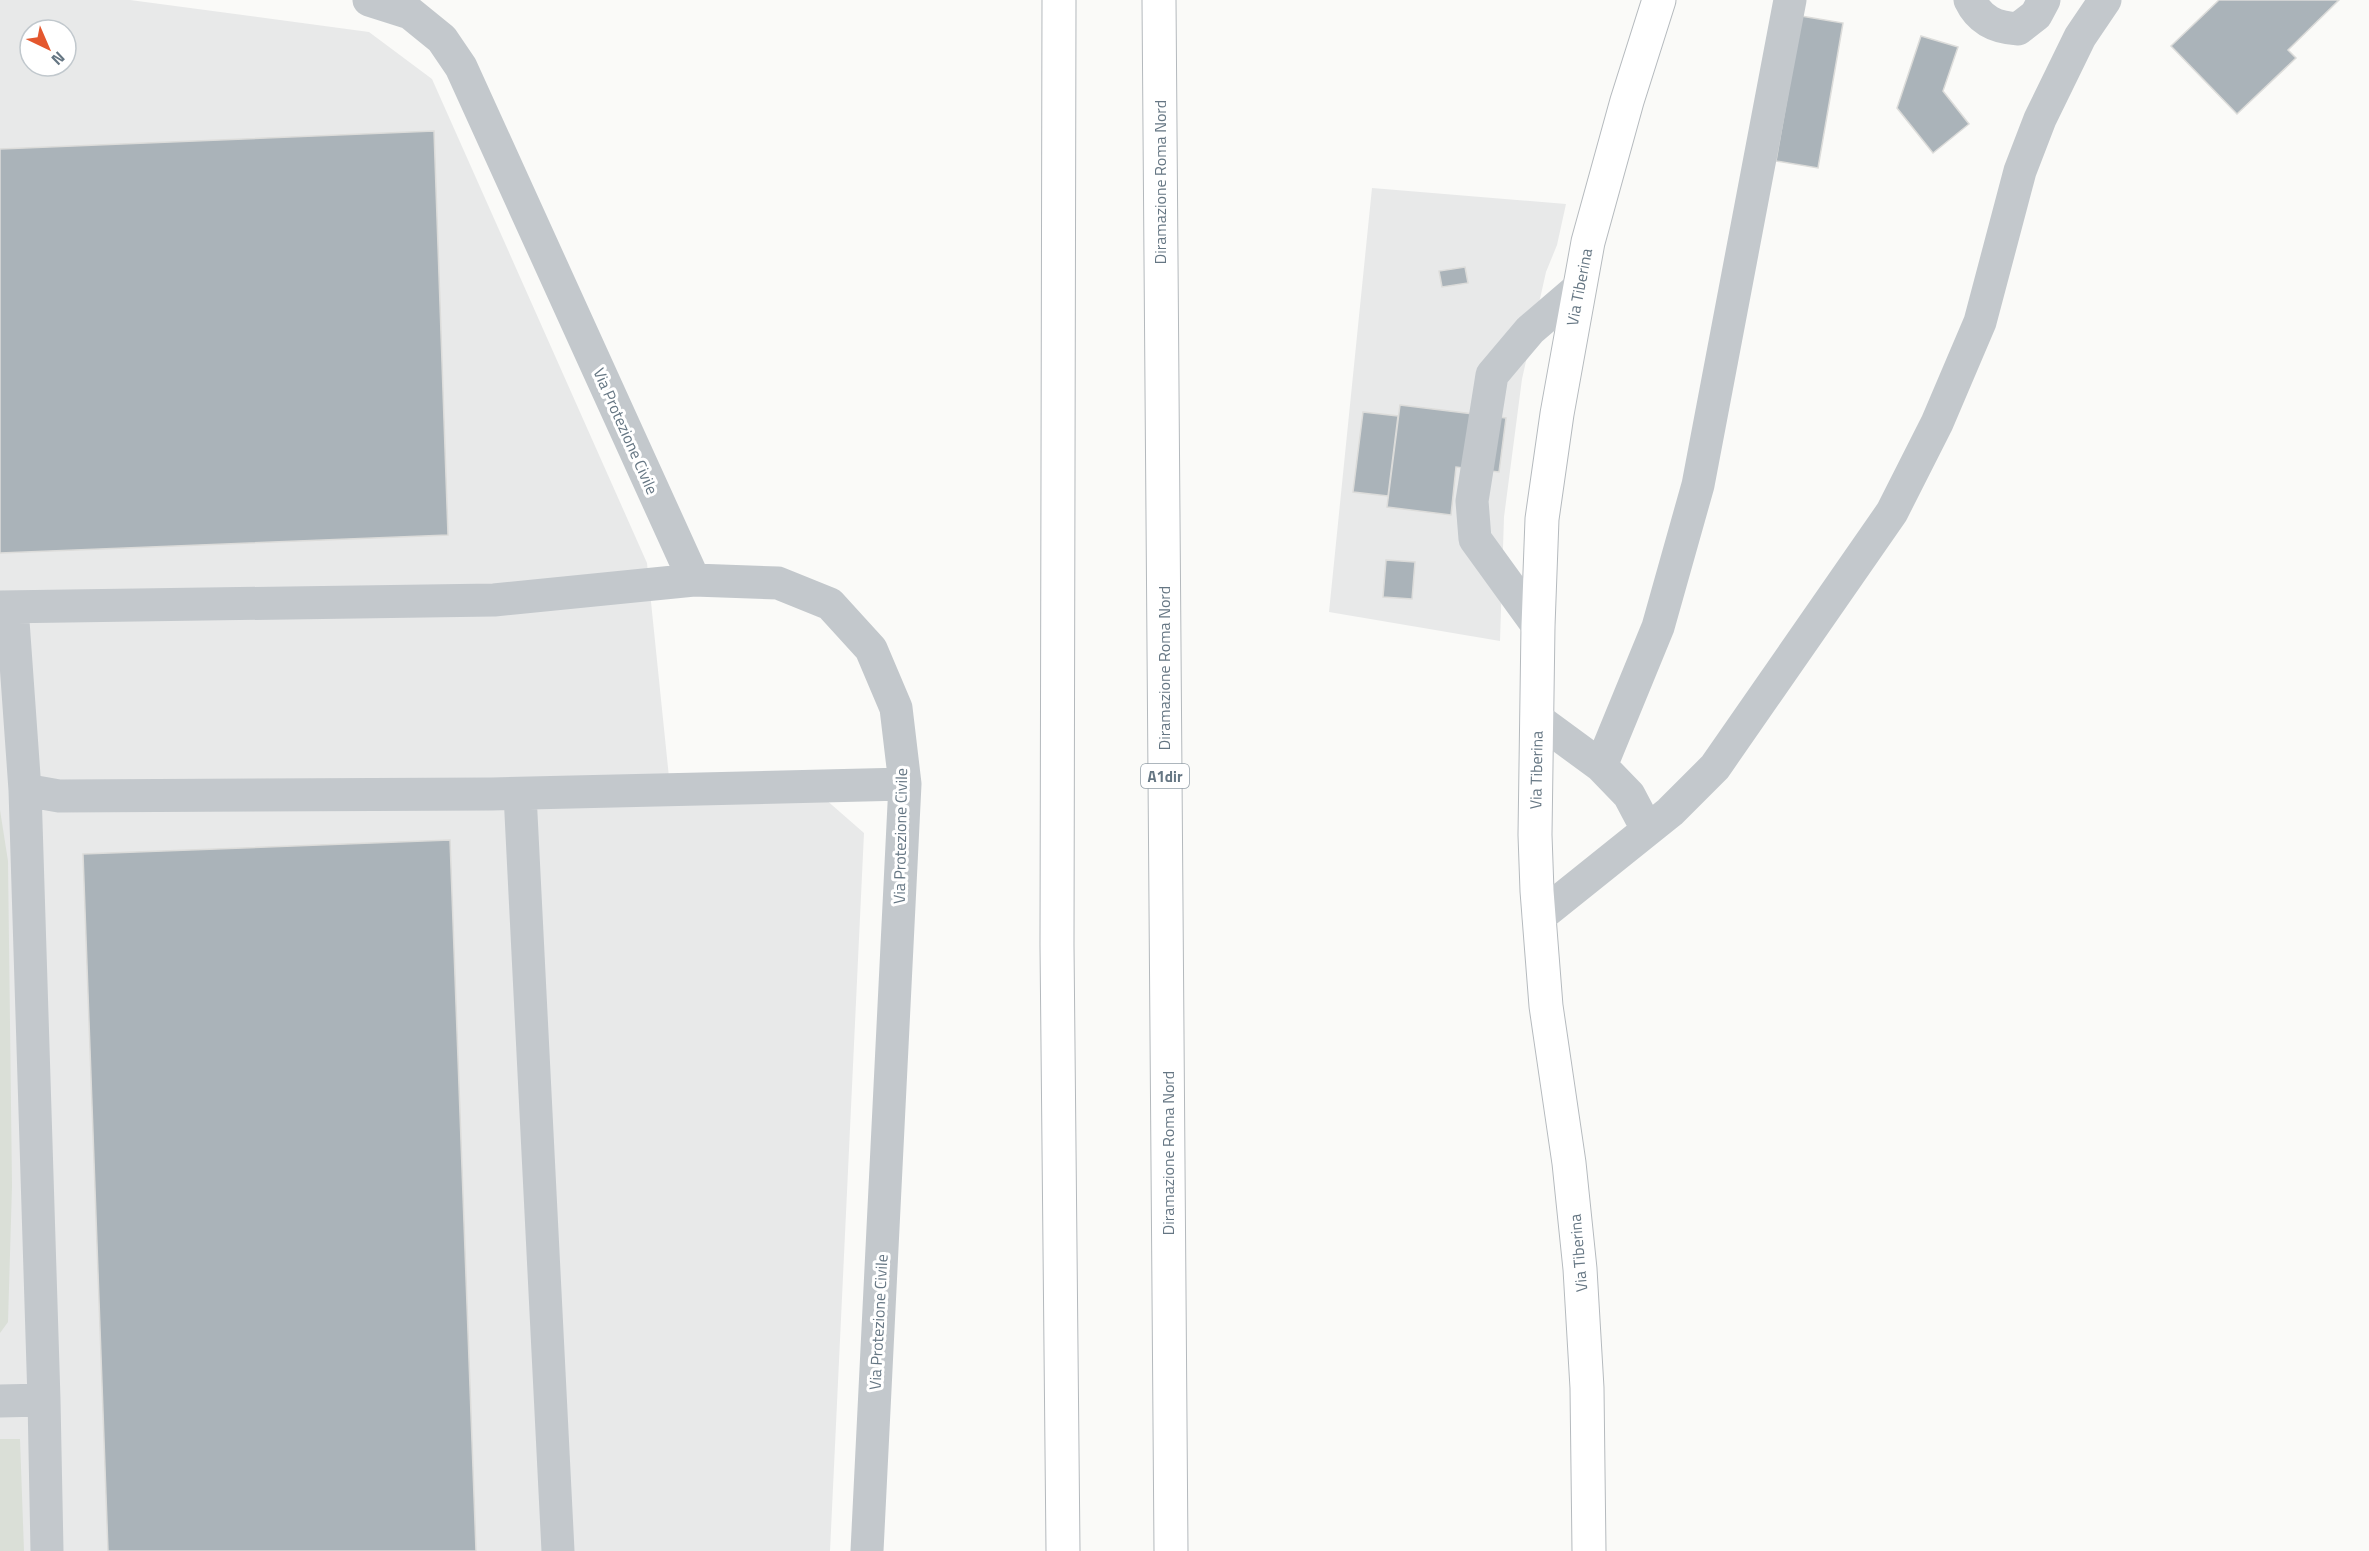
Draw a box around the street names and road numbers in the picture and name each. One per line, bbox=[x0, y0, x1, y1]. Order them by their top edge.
street label: Diramazione Roma Nord bbox=[1148, 100, 1172, 264]
street label: Via Tiberina bbox=[1560, 246, 1598, 328]
street label: Via Protezione Civile bbox=[587, 364, 665, 498]
street label: Diramazione Roma Nord bbox=[1152, 586, 1176, 750]
street label: Via Tiberina bbox=[1523, 731, 1549, 809]
road number: A1dir bbox=[1141, 764, 1189, 788]
street label: Via Protezione Civile bbox=[887, 768, 913, 904]
street label: Diramazione Roma Nord bbox=[1156, 1071, 1180, 1235]
street label: Via Tiberina bbox=[1563, 1213, 1593, 1293]
street label: Via Protezione Civile bbox=[862, 1254, 894, 1390]

